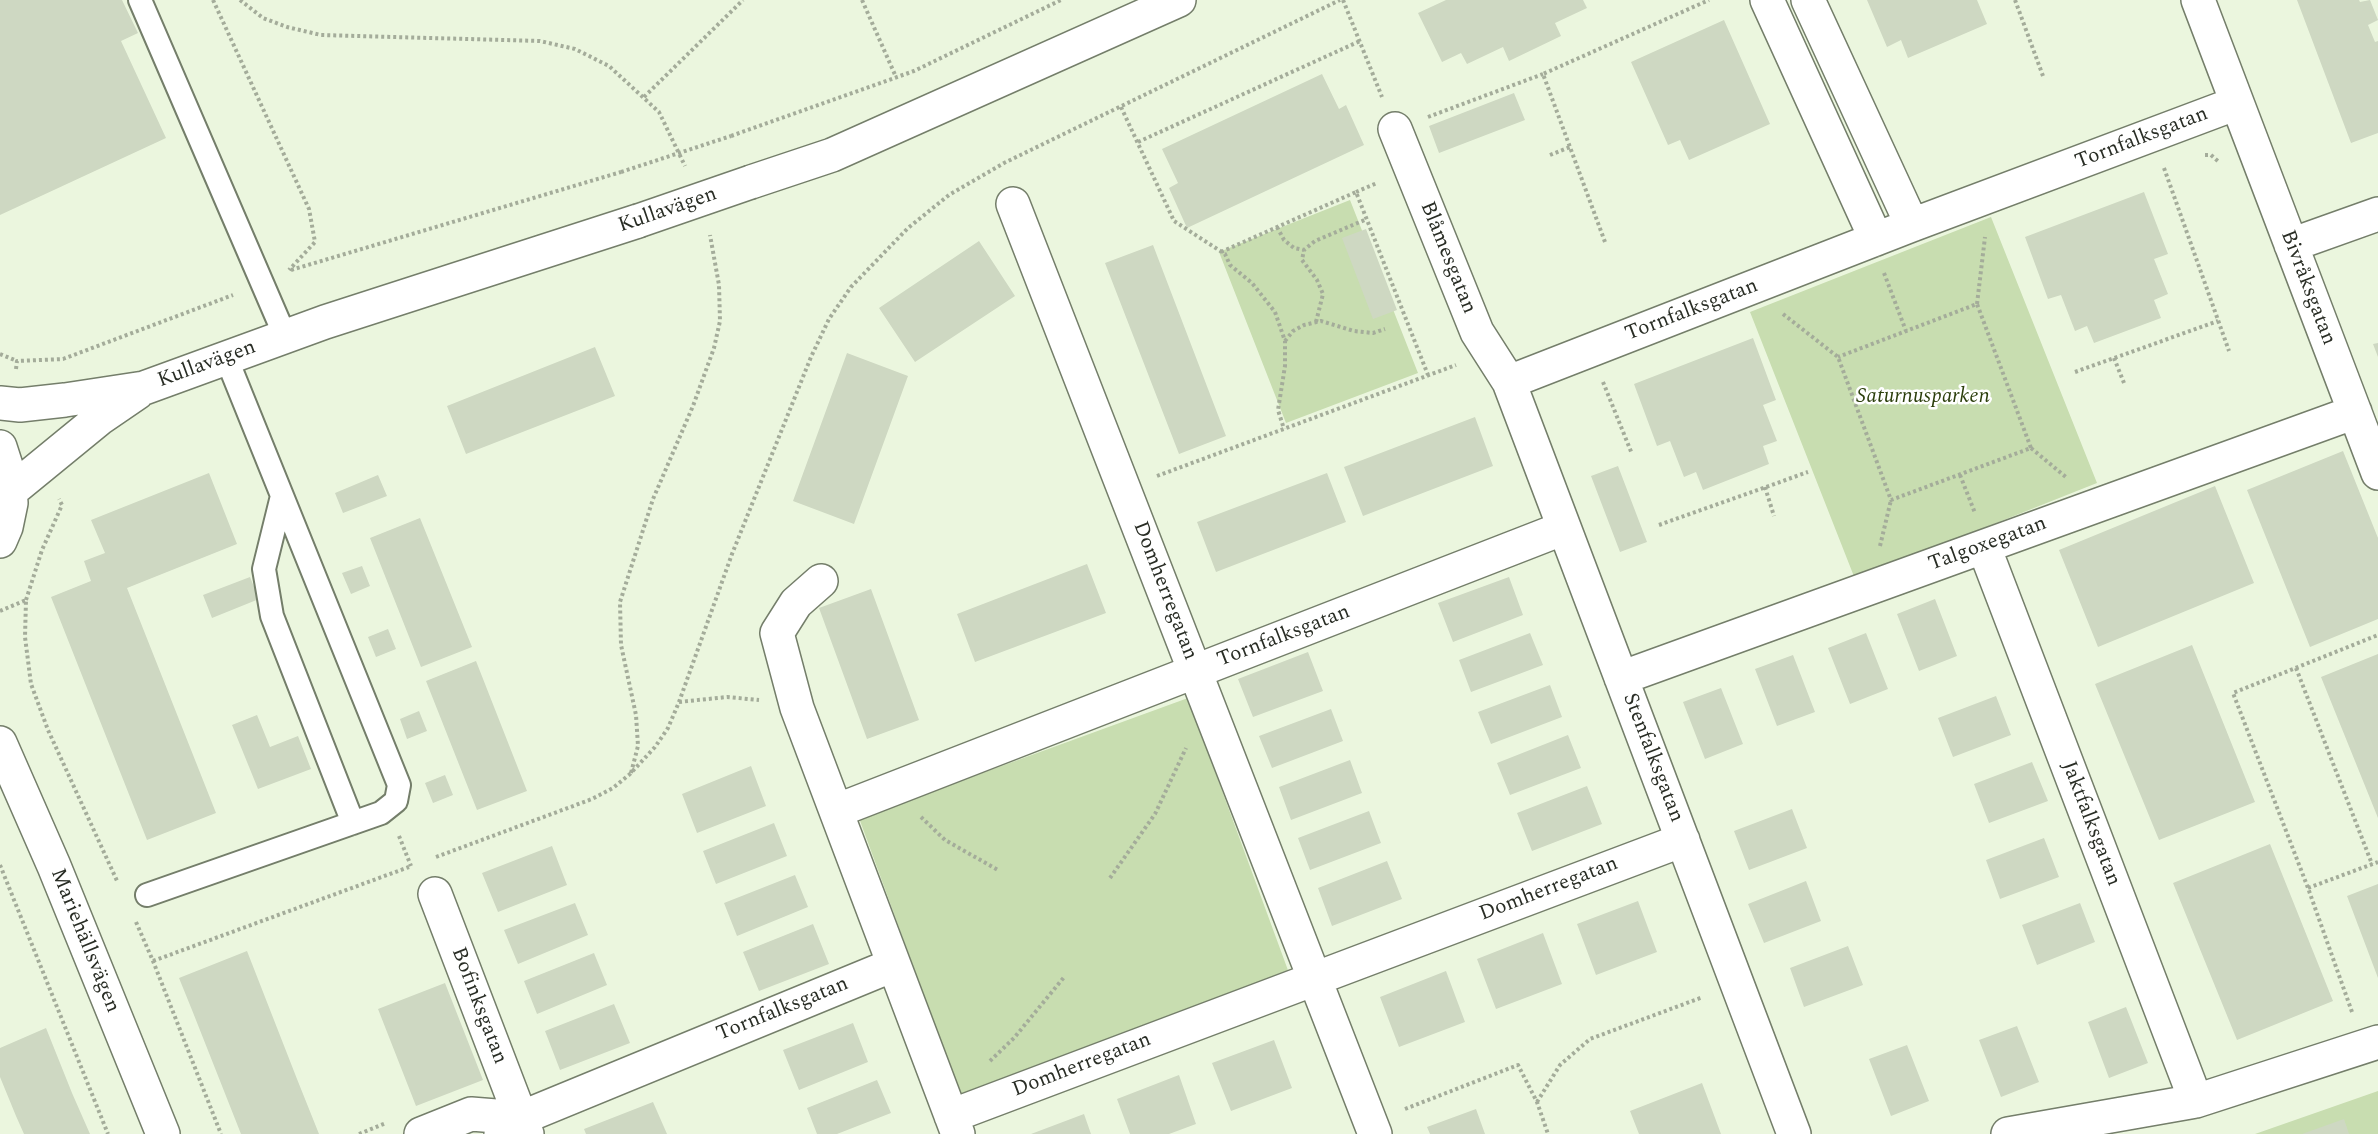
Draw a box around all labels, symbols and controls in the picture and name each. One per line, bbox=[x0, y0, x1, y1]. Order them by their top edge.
street label: Tornfalksgatan bbox=[2072, 102, 2212, 176]
street label: Kullavägen bbox=[615, 182, 721, 240]
street label: Blåmesgatan bbox=[1413, 198, 1481, 318]
street label: Bivråksgatan bbox=[2274, 227, 2340, 349]
street label: Tornfalksgatan bbox=[1622, 274, 1762, 348]
street label: Kullavägen bbox=[154, 336, 260, 394]
park label: Saturnusparken bbox=[1856, 385, 1990, 411]
street label: Talgoxegatan bbox=[1925, 512, 2051, 578]
street label: Domherregatan bbox=[1126, 518, 1202, 664]
street label: Tornfalksgatan bbox=[1214, 600, 1354, 674]
street label: Stenfalksgatan bbox=[1616, 690, 1688, 826]
street label: Jaktfalksgatan bbox=[2055, 758, 2125, 890]
street label: Domherregatan bbox=[1476, 852, 1622, 928]
street label: Mariehällsvägen bbox=[44, 865, 124, 1017]
street label: Bofinksgatan bbox=[444, 944, 512, 1068]
street label: Tornfalksgatan bbox=[713, 972, 853, 1048]
street label: Domherregatan bbox=[1009, 1028, 1155, 1104]

